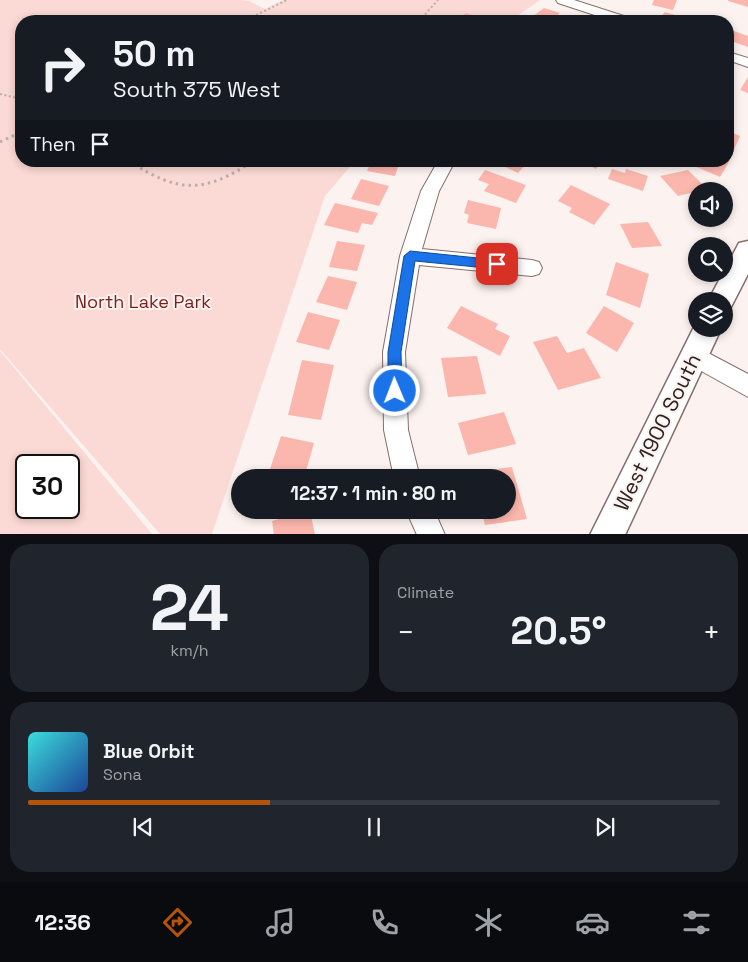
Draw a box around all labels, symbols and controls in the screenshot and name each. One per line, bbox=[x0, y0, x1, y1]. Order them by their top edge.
text: 50 m bbox=[113, 32, 195, 76]
icon: right bbox=[30, 35, 95, 100]
text: South 375 West bbox=[113, 75, 281, 103]
icon: arrive bbox=[86, 130, 114, 158]
text: Then bbox=[30, 132, 76, 157]
map controls bbox=[688, 182, 733, 337]
button: sound bbox=[688, 182, 733, 227]
button: search bbox=[688, 237, 733, 282]
pin bbox=[476, 243, 518, 285]
icon: arrive bbox=[483, 250, 511, 278]
park label: North Lake Park bbox=[75, 290, 211, 313]
button: layers bbox=[688, 292, 733, 337]
street label: West 1900 South bbox=[607, 349, 707, 515]
position arrow bbox=[368, 364, 420, 416]
speed limit sign: 30 bbox=[15, 454, 80, 519]
text: 12:37 · 1 min · 80 m bbox=[290, 481, 457, 506]
text: 24 bbox=[150, 566, 229, 649]
text: Climate bbox=[397, 582, 454, 603]
text: 20.5° bbox=[511, 607, 606, 655]
text: − bbox=[397, 614, 414, 650]
text: + bbox=[703, 614, 720, 650]
text: km/h bbox=[170, 640, 209, 661]
text: Blue Orbit bbox=[103, 739, 194, 764]
text: Sona bbox=[103, 764, 142, 785]
icon: previous bbox=[129, 813, 157, 841]
icon: pause bbox=[360, 813, 388, 841]
icon: next bbox=[591, 813, 619, 841]
icon: directions bbox=[160, 905, 195, 940]
icon: music bbox=[263, 905, 298, 940]
icon: phone bbox=[367, 905, 402, 940]
icon: climate bbox=[471, 905, 506, 940]
icon: car bbox=[575, 905, 610, 940]
icon: filters bbox=[679, 905, 714, 940]
text: 12:36 bbox=[34, 908, 91, 936]

